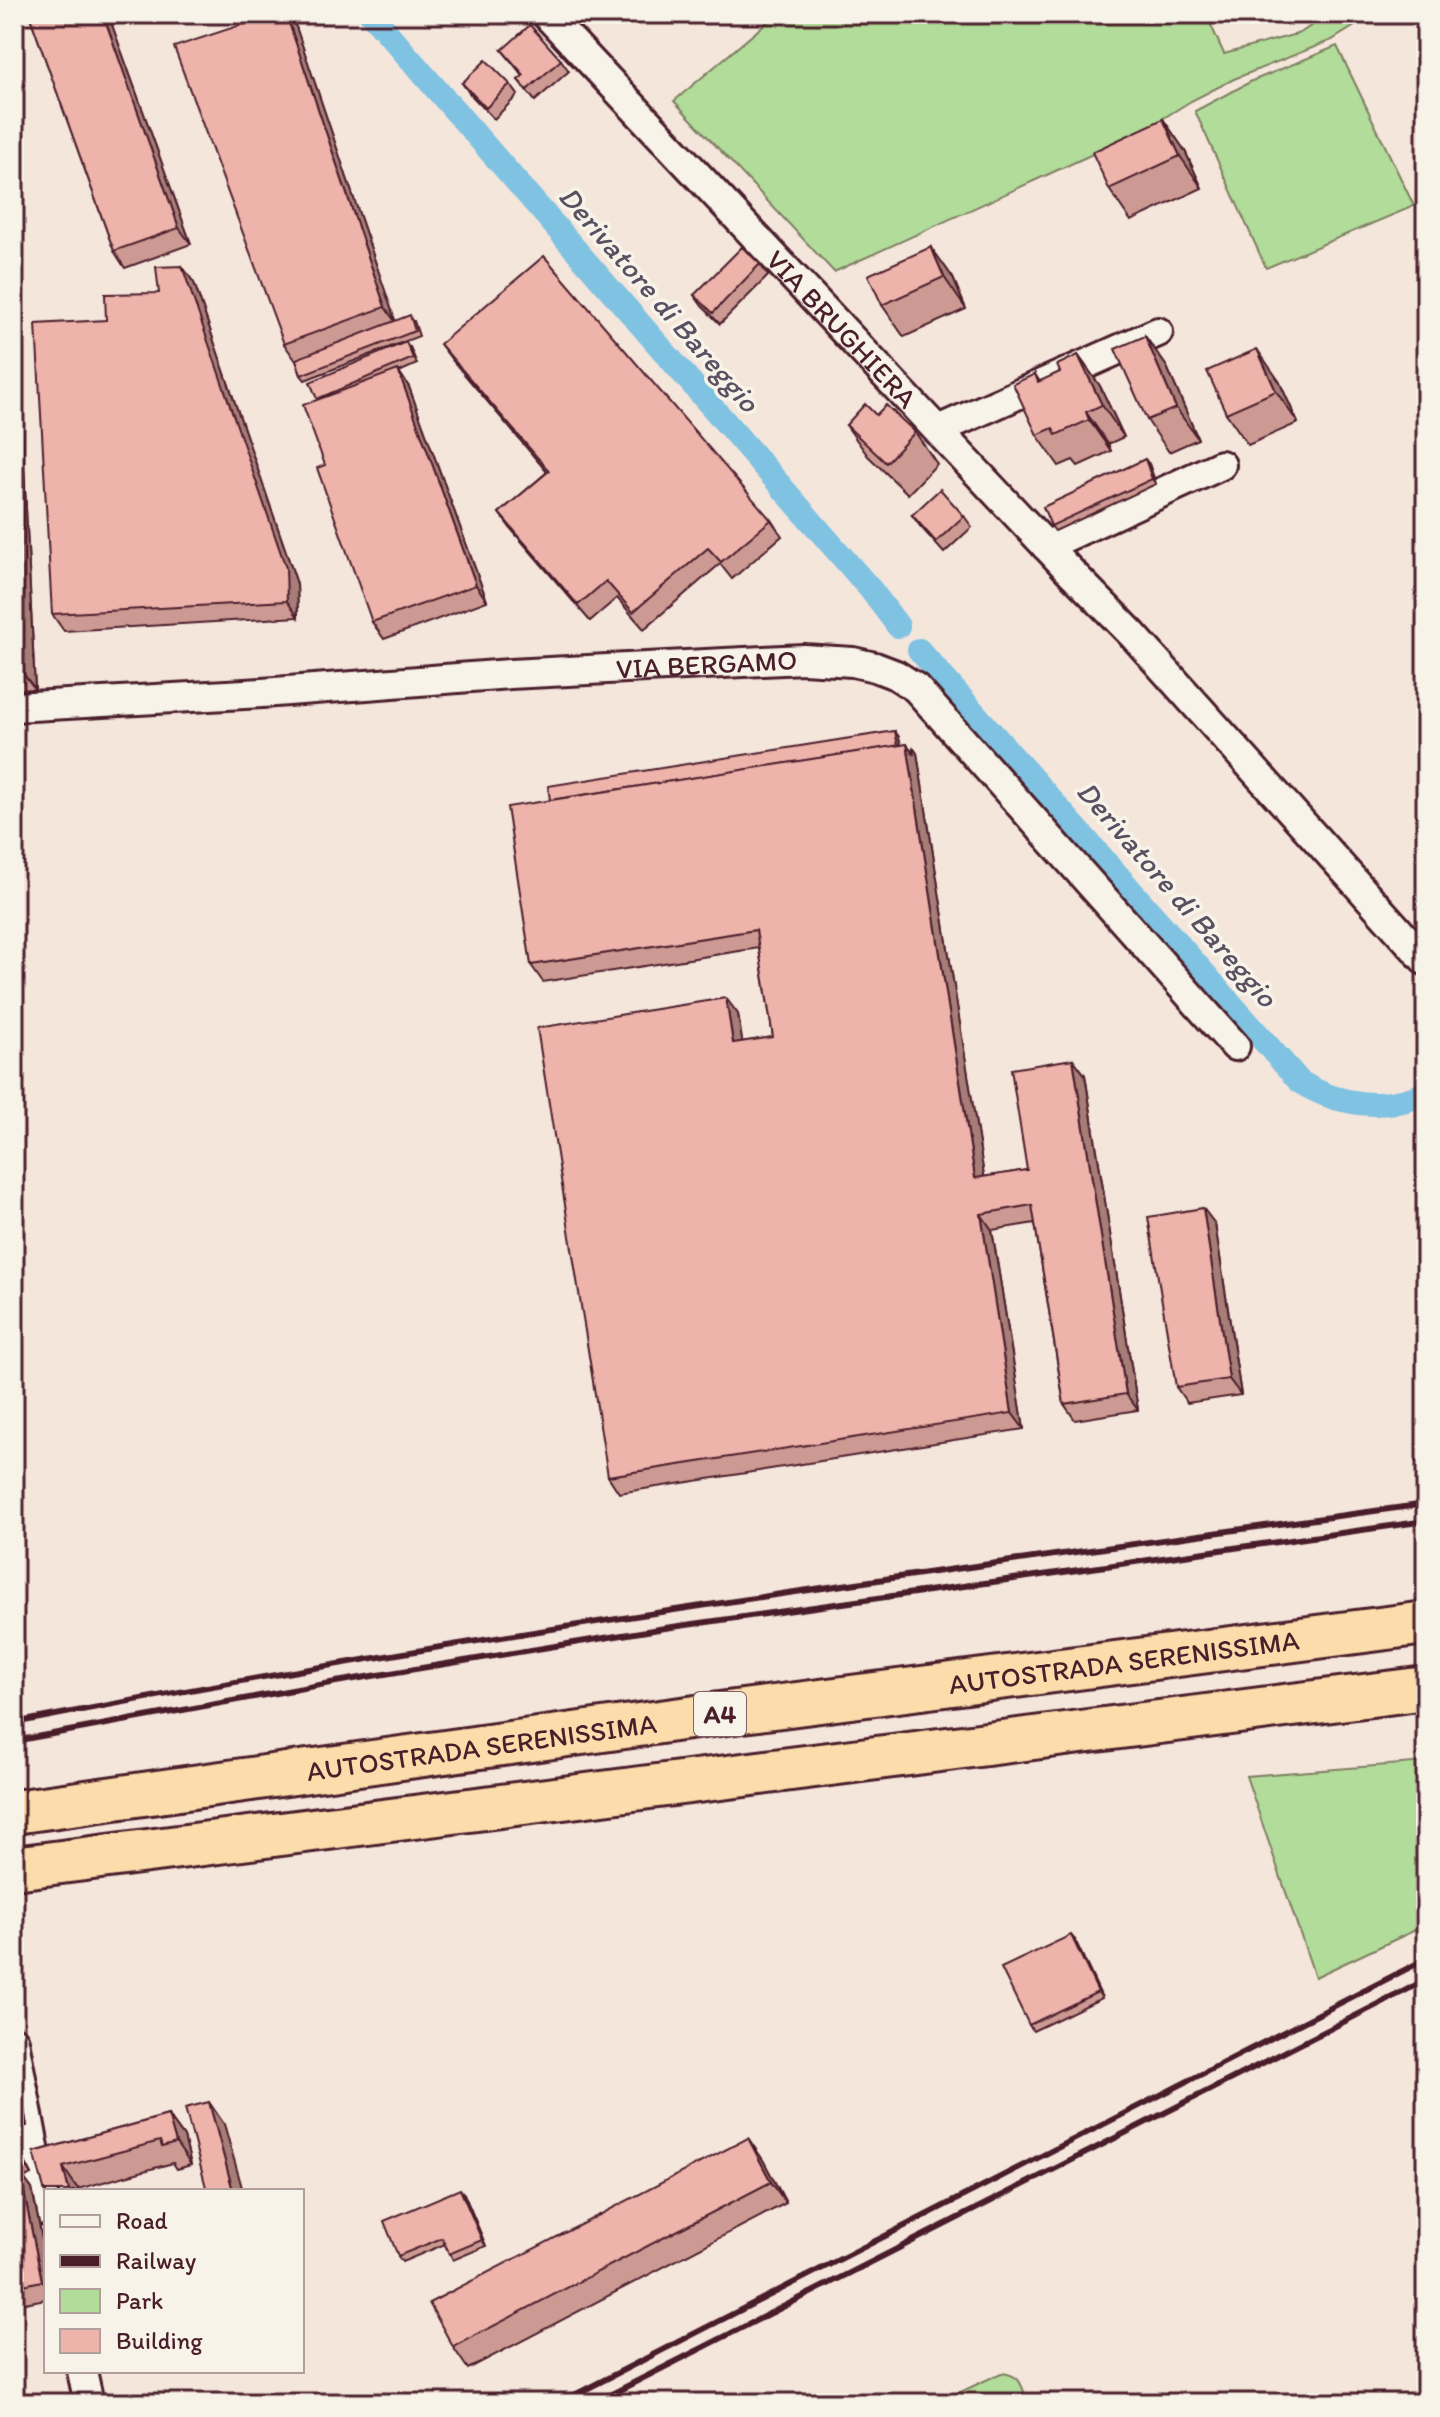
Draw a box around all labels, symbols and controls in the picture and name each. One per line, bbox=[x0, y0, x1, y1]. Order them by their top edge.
water label: Derivatore di Bareggio bbox=[551, 178, 769, 421]
street label: VIA BRUGHIERA bbox=[759, 242, 925, 415]
street label: VIA BERGAMO bbox=[615, 642, 798, 686]
water label: Derivatore di Bareggio bbox=[1069, 773, 1287, 1016]
street label: AUTOSTRADA SERENISSIMA bbox=[947, 1622, 1301, 1701]
road number: A4 bbox=[694, 1692, 746, 1736]
street label: AUTOSTRADA SERENISSIMA bbox=[304, 1706, 659, 1788]
legend bbox=[44, 2189, 304, 2373]
text: Road bbox=[116, 2206, 168, 2235]
text: Railway bbox=[116, 2246, 197, 2275]
text: Park bbox=[116, 2286, 163, 2315]
text: Building bbox=[116, 2326, 203, 2355]

